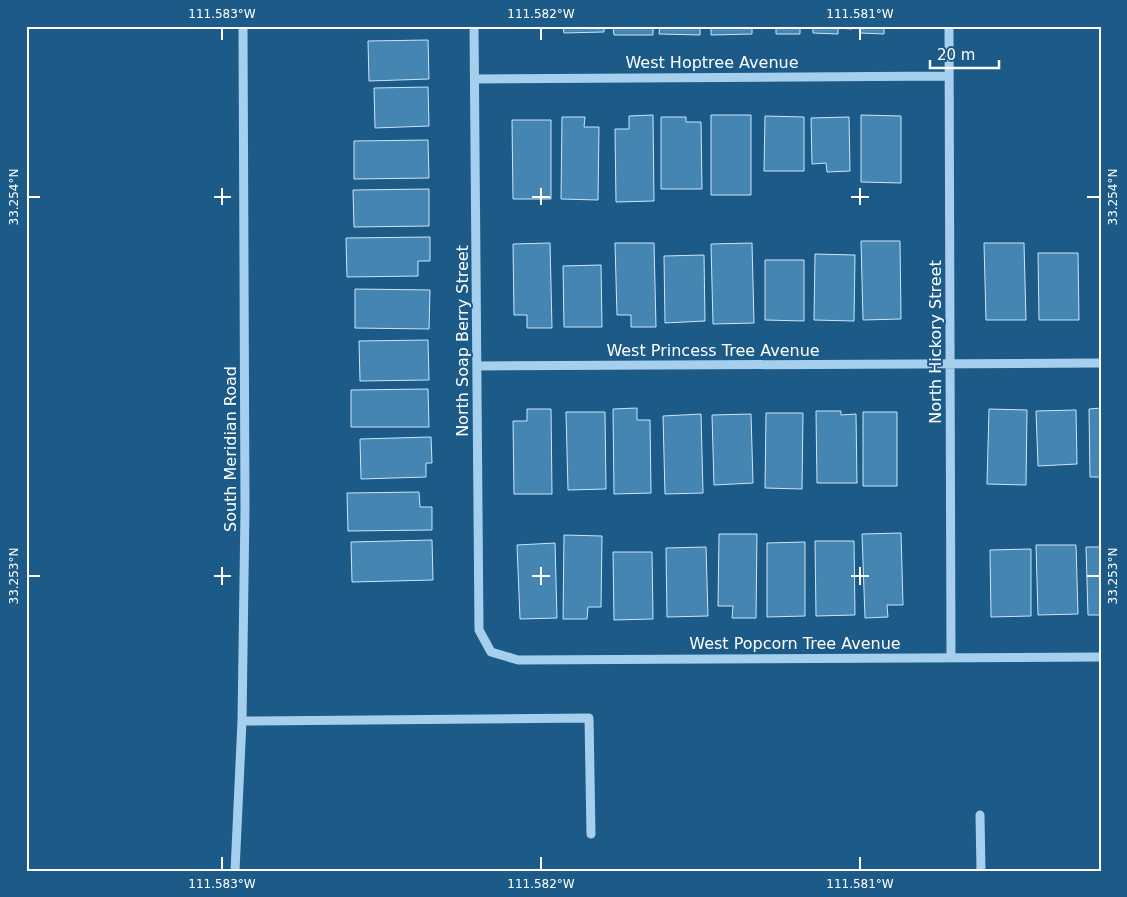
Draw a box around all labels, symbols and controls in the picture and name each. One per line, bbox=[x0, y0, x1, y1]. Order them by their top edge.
text: 111.583°W bbox=[188, 7, 256, 21]
text: 111.582°W bbox=[507, 7, 575, 21]
text: 111.581°W bbox=[826, 7, 894, 21]
scale bar bbox=[930, 38, 998, 70]
text: 20 m bbox=[937, 46, 975, 64]
street label: West Hoptree Avenue bbox=[625, 53, 799, 72]
text: 33.254°N bbox=[7, 169, 21, 225]
text: 33.254°N bbox=[1106, 169, 1120, 225]
street label: North Soap Berry Street bbox=[453, 245, 472, 437]
street label: North Hickory Street bbox=[926, 260, 945, 424]
street label: West Princess Tree Avenue bbox=[606, 341, 820, 360]
street label: South Meridian Road bbox=[221, 366, 240, 532]
text: 33.253°N bbox=[7, 548, 21, 604]
text: 33.253°N bbox=[1106, 548, 1120, 604]
street label: West Popcorn Tree Avenue bbox=[689, 634, 901, 653]
text: 111.583°W bbox=[188, 877, 256, 891]
text: 111.582°W bbox=[507, 877, 575, 891]
text: 111.581°W bbox=[826, 877, 894, 891]

